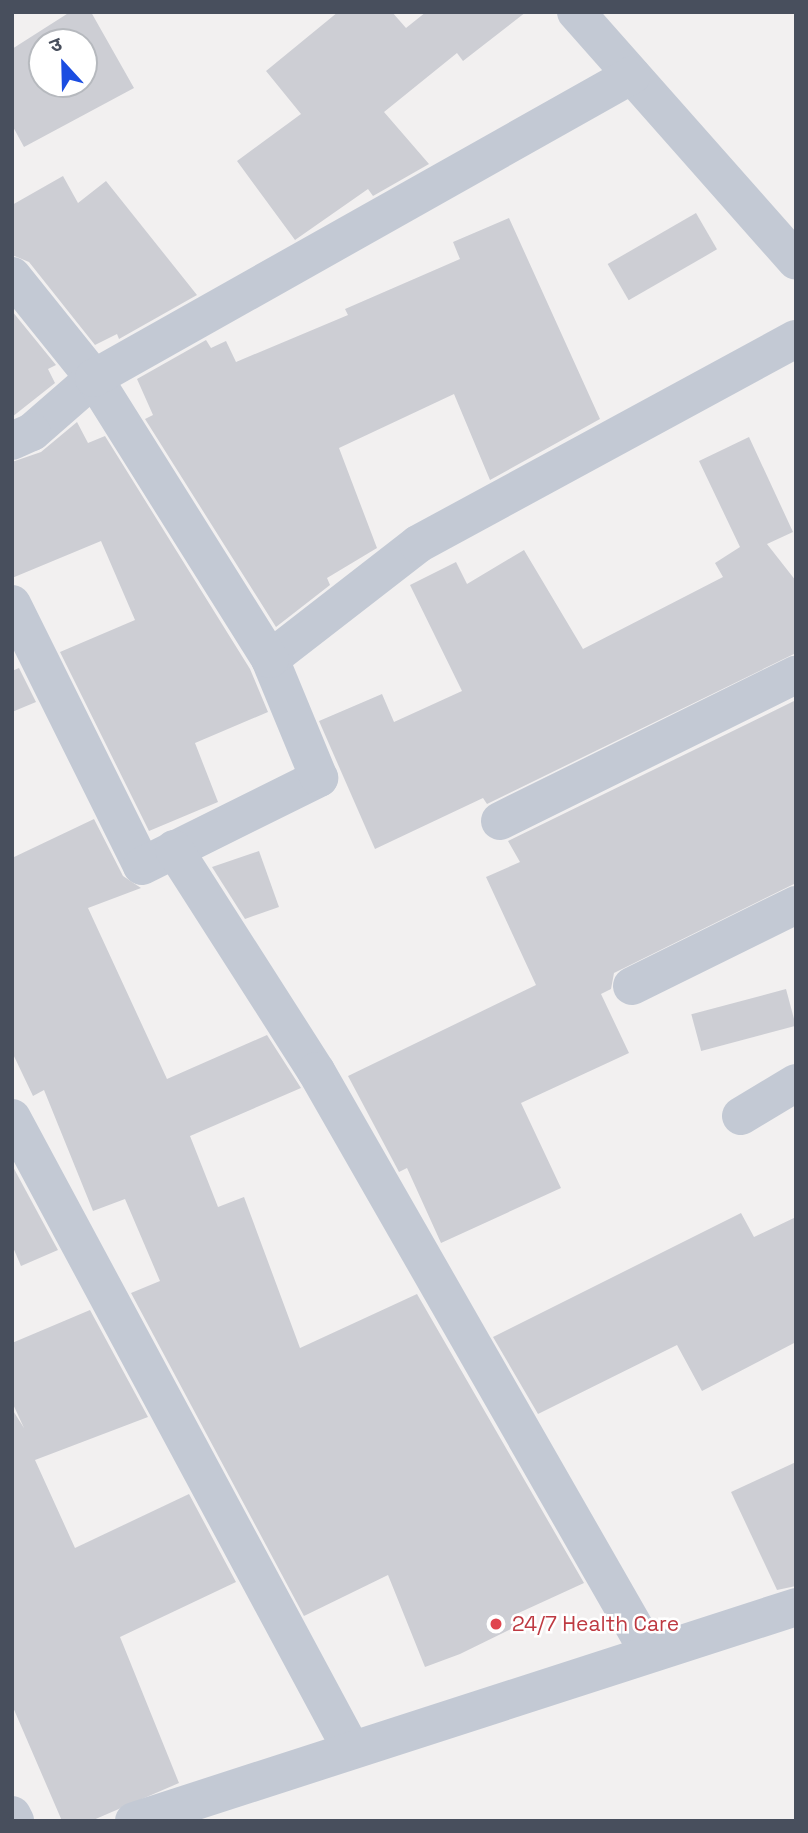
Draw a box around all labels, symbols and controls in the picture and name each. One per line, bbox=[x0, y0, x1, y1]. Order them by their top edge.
north arrow bbox=[28, 28, 98, 98]
text: उ bbox=[46, 31, 66, 59]
place label: 24/7 Health Care bbox=[512, 1611, 679, 1637]
marker: 24/7 Health Care bbox=[486, 1614, 506, 1634]

